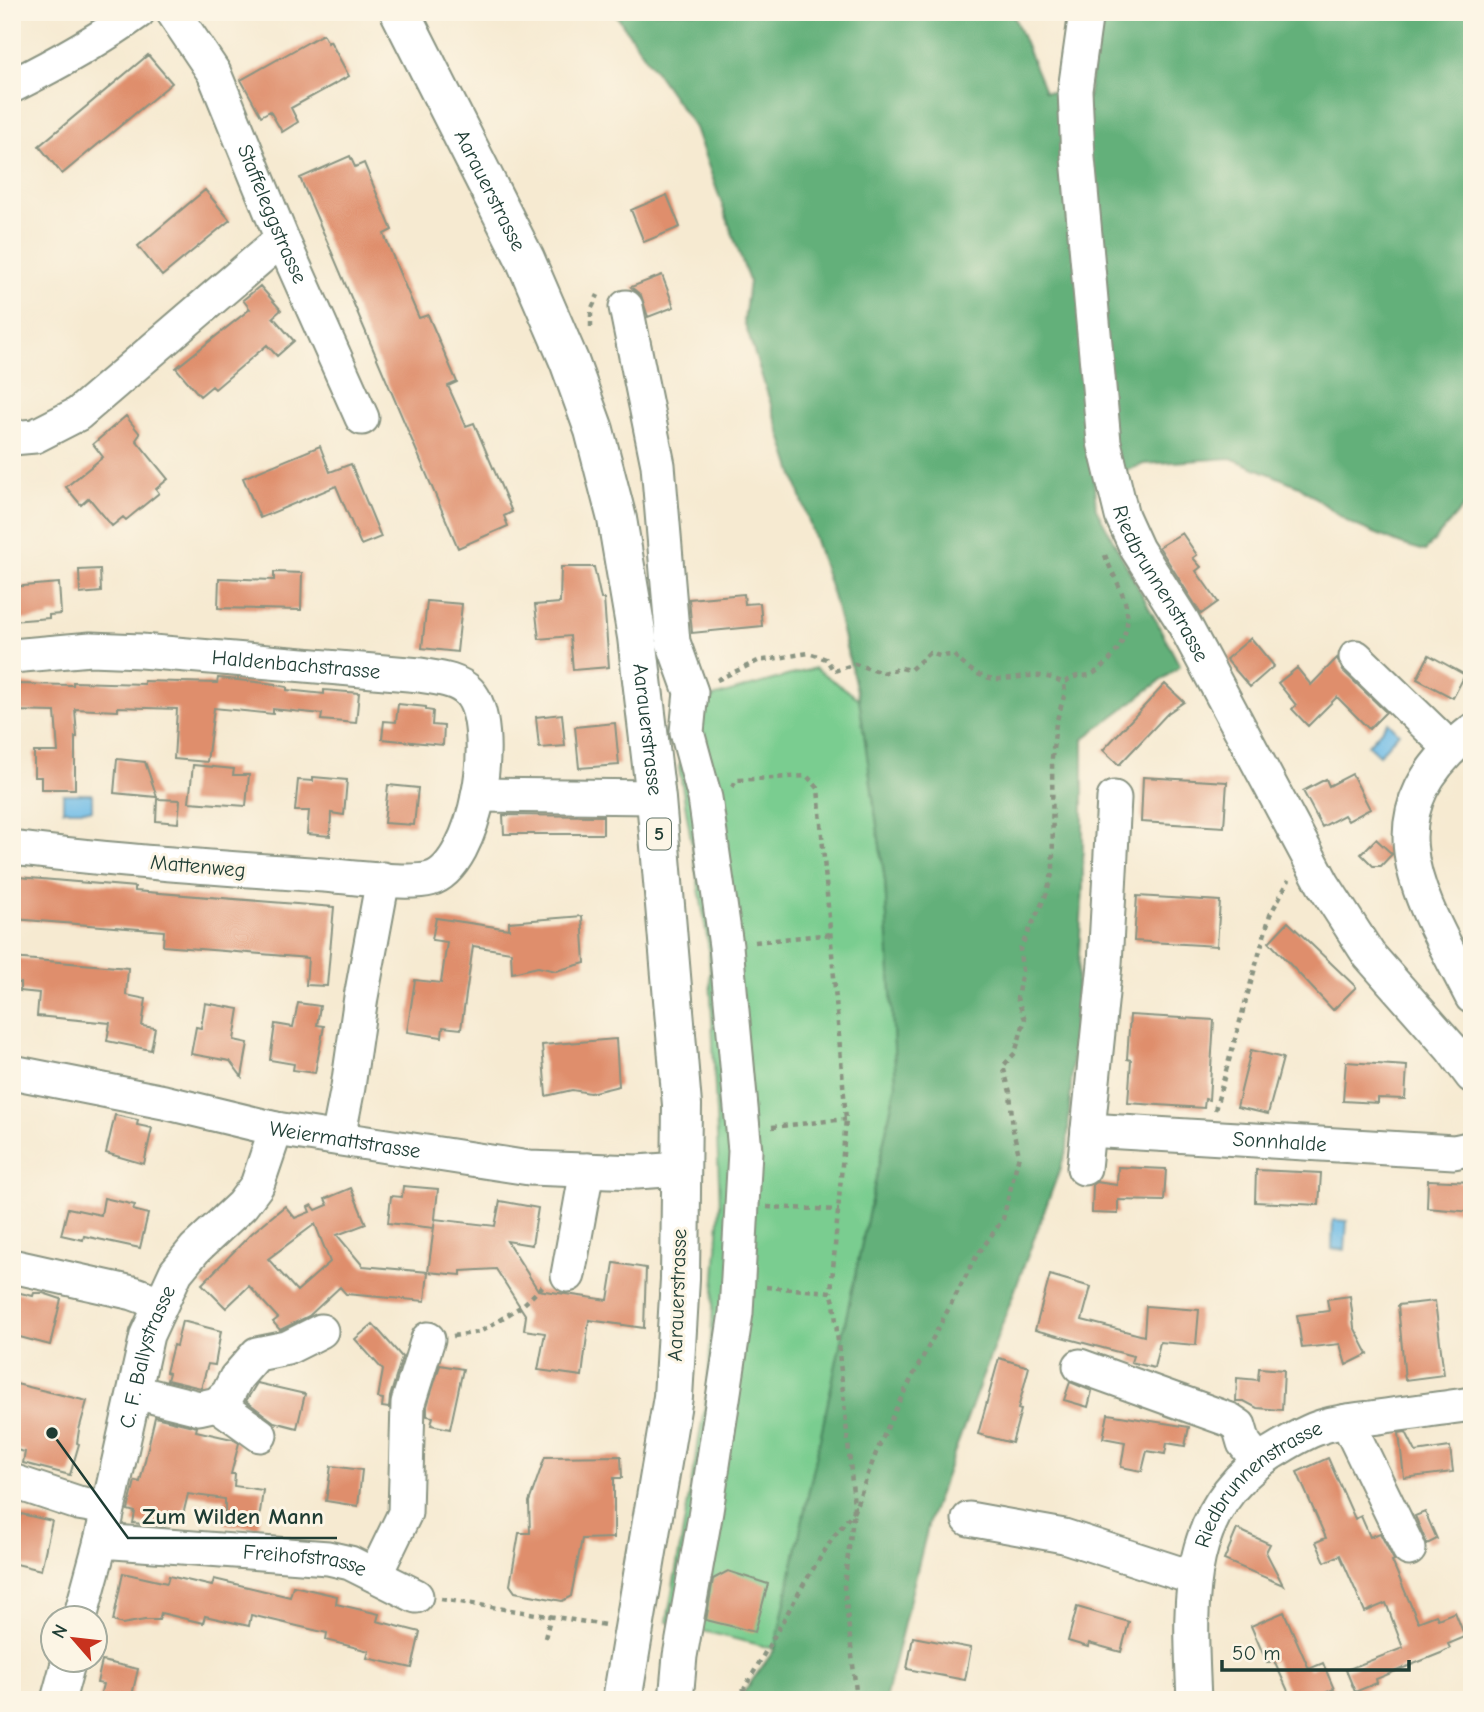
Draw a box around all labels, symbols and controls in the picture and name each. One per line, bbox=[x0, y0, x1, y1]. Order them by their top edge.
street label: Aarauerstrasse bbox=[450, 126, 531, 255]
street label: Staffeleggstrasse bbox=[233, 141, 312, 287]
street label: Riedbrunnenstrasse bbox=[1108, 503, 1214, 666]
street label: Haldenbachstrasse bbox=[211, 645, 381, 684]
street label: Aarauerstrasse bbox=[628, 662, 668, 797]
road number: 5 bbox=[647, 818, 671, 849]
street label: Mattenweg bbox=[149, 850, 247, 882]
street label: Weiermattstrasse bbox=[268, 1116, 422, 1163]
street label: Sonnhalde bbox=[1232, 1127, 1327, 1156]
street label: Aarauerstrasse bbox=[663, 1228, 691, 1362]
street label: C. F. Ballystrasse bbox=[115, 1281, 180, 1431]
street label: Riedbrunnenstrasse bbox=[1190, 1416, 1325, 1551]
callout: Zum Wilden Mann bbox=[128, 1494, 337, 1538]
text: Zum Wilden Mann bbox=[142, 1503, 324, 1530]
street label: Freihofstrasse bbox=[242, 1540, 371, 1581]
north arrow bbox=[38, 1604, 108, 1674]
text: N bbox=[47, 1621, 72, 1642]
scale bar bbox=[1222, 1628, 1409, 1672]
text: 50 m bbox=[1232, 1641, 1281, 1665]

